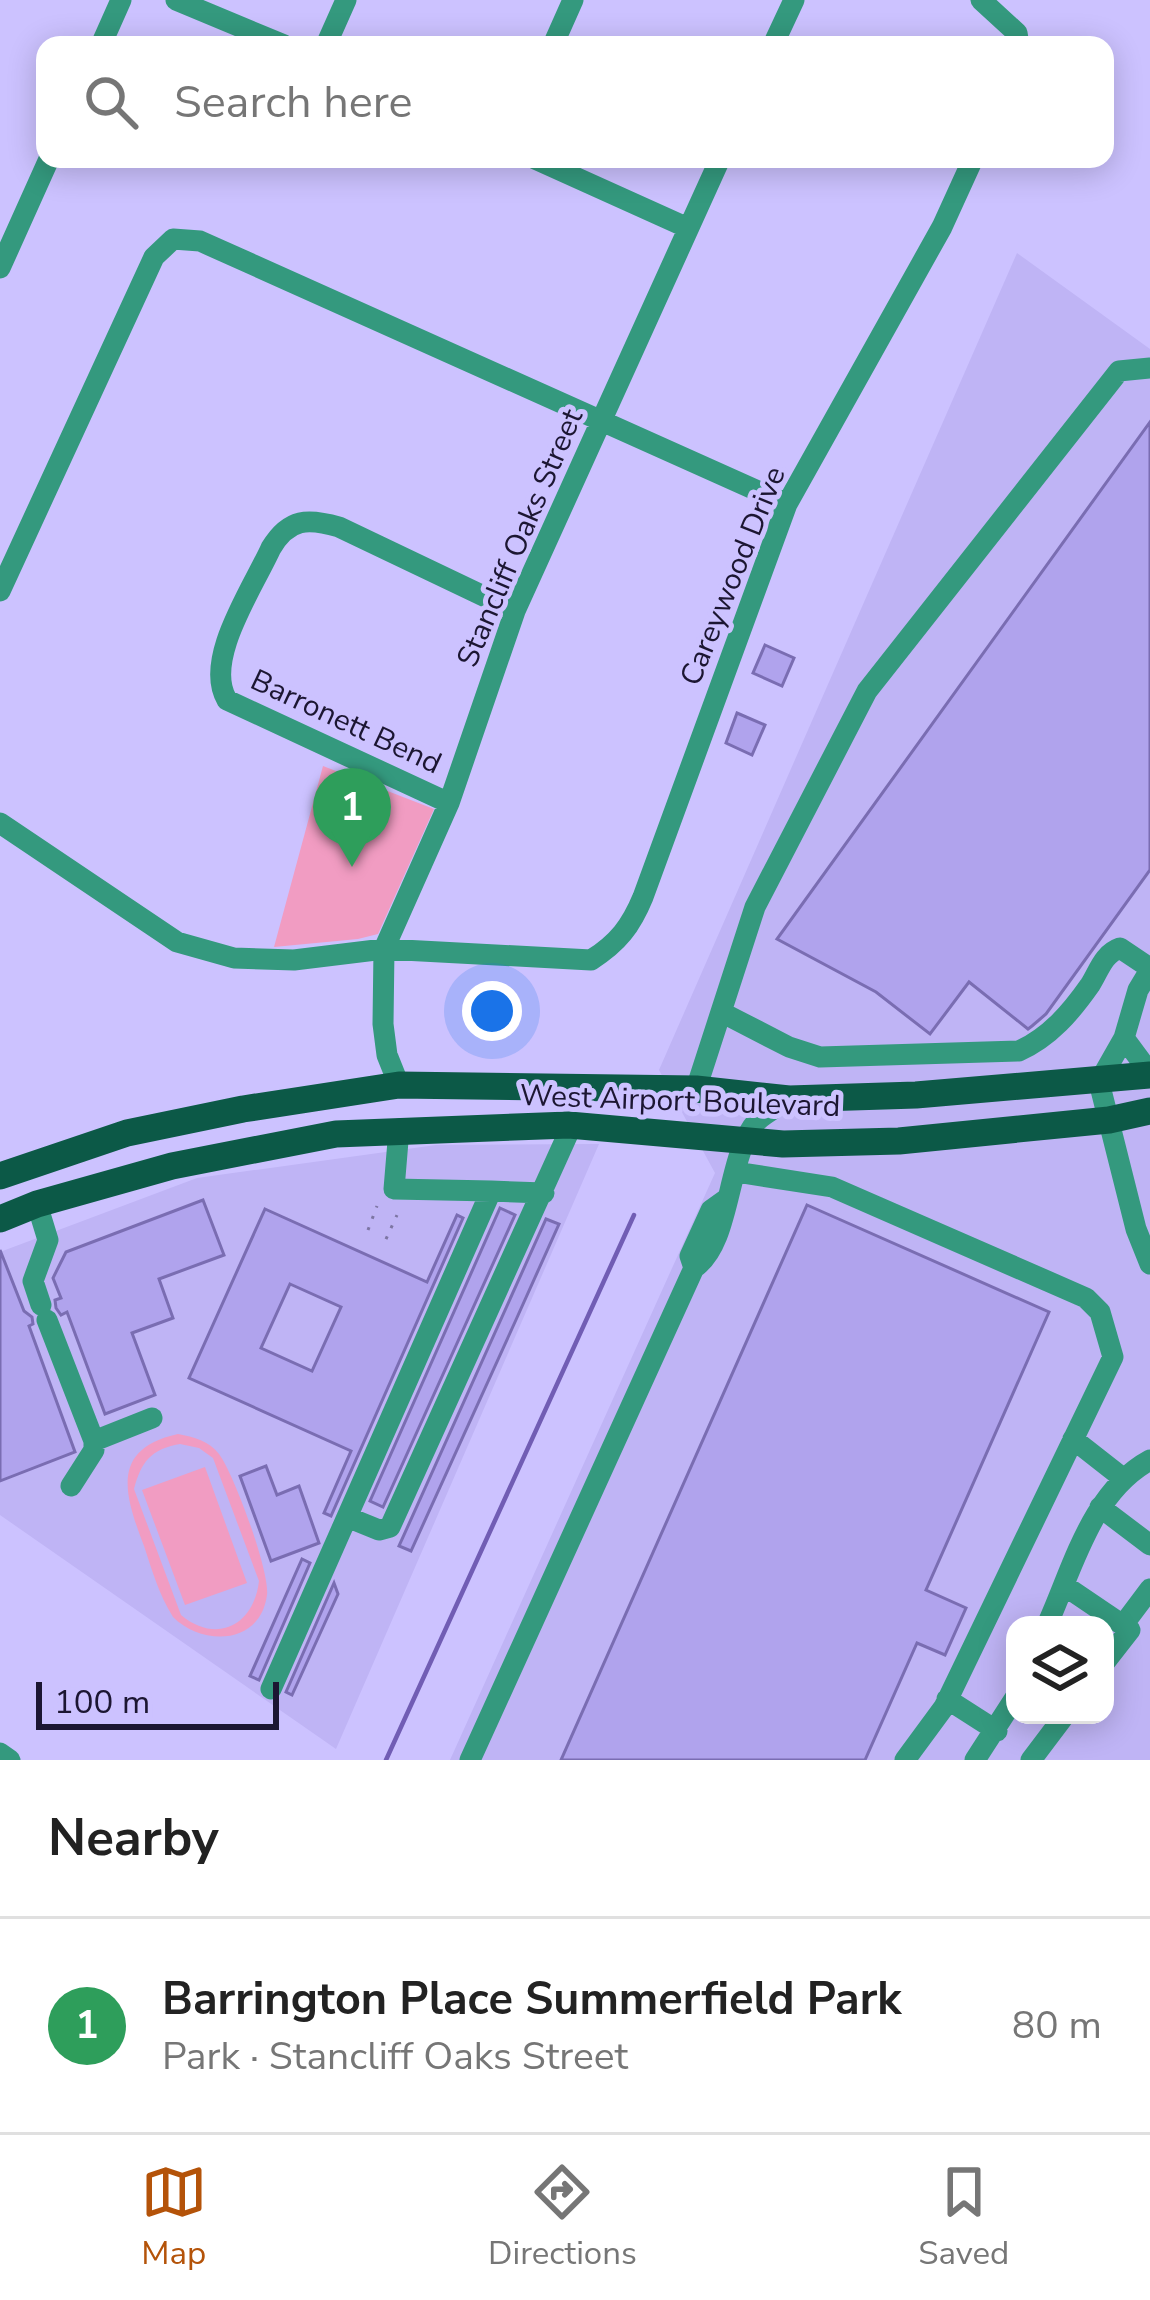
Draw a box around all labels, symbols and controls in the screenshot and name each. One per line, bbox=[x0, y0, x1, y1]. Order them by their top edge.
search box bbox=[36, 36, 1114, 168]
icon: search bbox=[78, 69, 144, 135]
text: Search here bbox=[174, 72, 413, 133]
street label: Stancliff Oaks Street bbox=[447, 402, 593, 673]
street label: Careywood Drive bbox=[670, 460, 796, 692]
street label: Barronett Bend bbox=[244, 660, 448, 784]
pin: 1 bbox=[313, 768, 391, 867]
your location bbox=[462, 981, 522, 1041]
street label: West Airport Boulevard bbox=[519, 1075, 841, 1127]
map controls bbox=[1006, 1616, 1114, 1724]
button: layers bbox=[1006, 1616, 1114, 1724]
scale bar bbox=[36, 1676, 279, 1729]
text: 100 m bbox=[54, 1680, 150, 1725]
text: Nearby bbox=[48, 1803, 219, 1873]
text: Barrington Place Summerfield Park bbox=[162, 1969, 901, 2030]
text: 1 bbox=[75, 1999, 99, 2052]
text: 80 m bbox=[1012, 1999, 1102, 2052]
text: Park · Stancliff Oaks Street bbox=[162, 2030, 628, 2083]
tab: Map bbox=[141, 2159, 207, 2276]
tab: Directions bbox=[488, 2159, 637, 2276]
tab: Saved bbox=[918, 2159, 1009, 2276]

